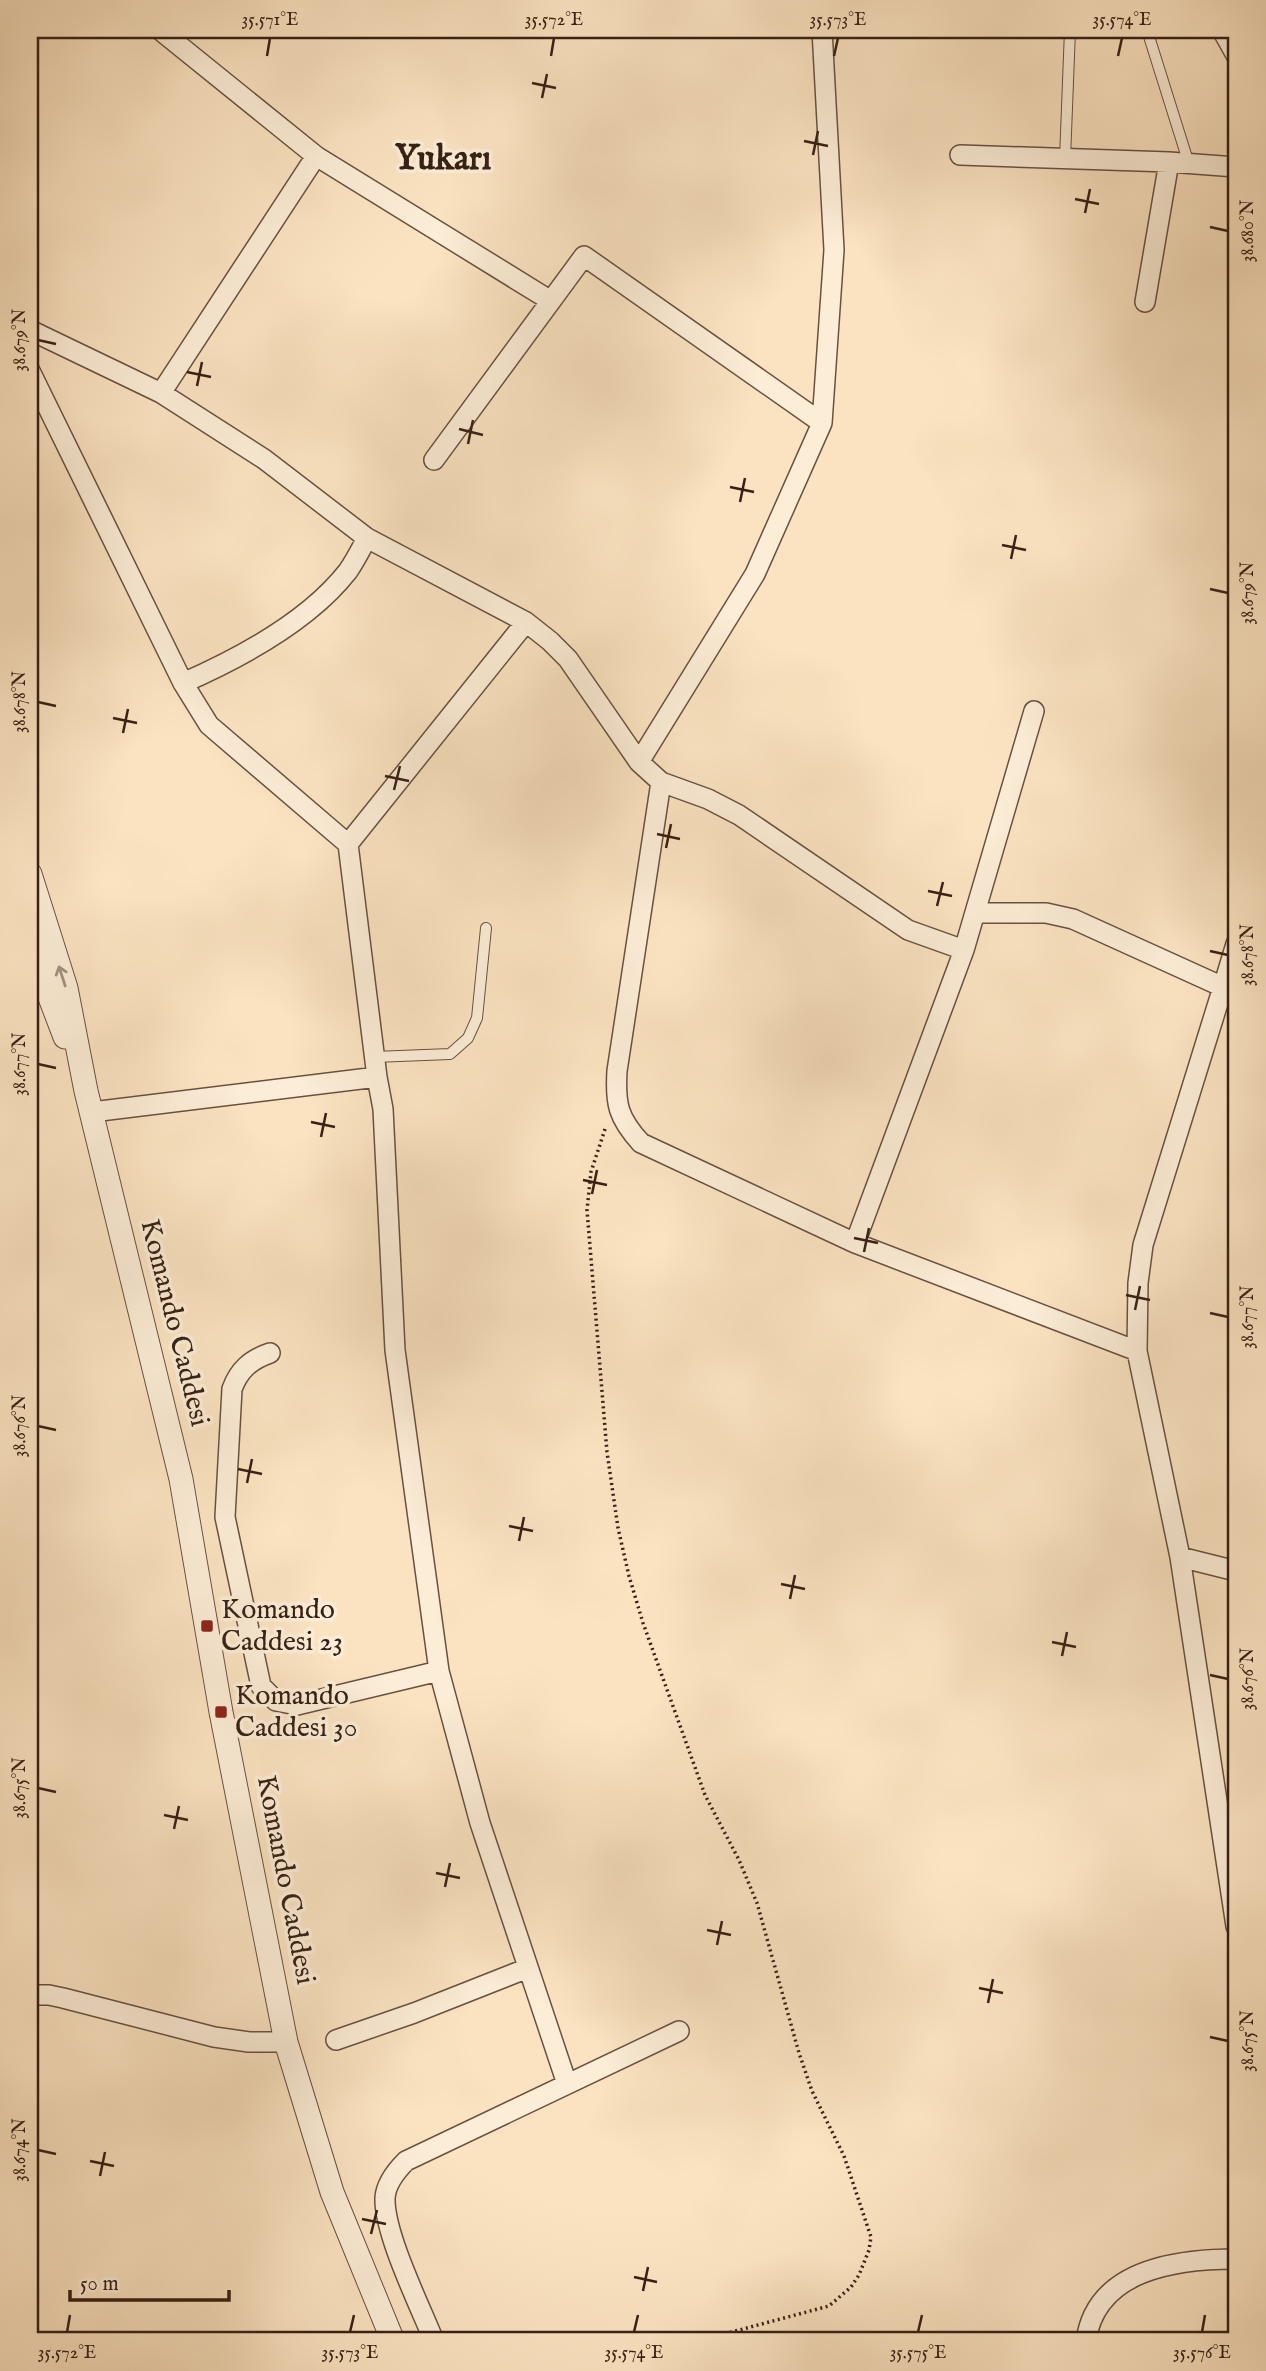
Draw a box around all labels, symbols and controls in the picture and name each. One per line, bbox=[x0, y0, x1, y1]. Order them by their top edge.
text: 35.571°E bbox=[242, 9, 298, 32]
text: 35.572°E bbox=[525, 9, 583, 32]
text: 35.573°E bbox=[810, 9, 866, 32]
text: 35.574°E bbox=[1093, 9, 1152, 32]
district label: Yukarı bbox=[395, 137, 491, 182]
text: 38.680°N bbox=[1237, 199, 1260, 262]
text: 38.679°N bbox=[9, 308, 32, 371]
text: 38.679°N bbox=[1237, 561, 1260, 624]
text: 38.678°N bbox=[9, 671, 32, 733]
text: 38.678°N bbox=[1237, 924, 1260, 986]
one-way arrow bbox=[55, 966, 68, 988]
text: 38.677°N bbox=[9, 1032, 32, 1096]
street label: Komando Caddesi bbox=[131, 1216, 217, 1430]
text: 38.677°N bbox=[1237, 1285, 1260, 1349]
text: 38.676°N bbox=[9, 1394, 32, 1457]
place label: Komando Caddesi 23 bbox=[221, 1593, 343, 1660]
marker: Komando Caddesi 23 bbox=[199, 1618, 215, 1634]
text: 38.676°N bbox=[1237, 1647, 1260, 1710]
place label: Komando Caddesi 30 bbox=[235, 1679, 358, 1746]
marker: Komando Caddesi 30 bbox=[213, 1704, 229, 1720]
text: 38.675°N bbox=[9, 1757, 32, 1819]
street label: Komando Caddesi bbox=[248, 1773, 322, 1987]
text: 38.675°N bbox=[1237, 2010, 1260, 2072]
text: 38.674°N bbox=[9, 2118, 32, 2182]
scale bar bbox=[70, 2259, 229, 2303]
text: 50 m bbox=[80, 2271, 119, 2298]
text: 35.572°E bbox=[38, 2342, 96, 2365]
text: 35.573°E bbox=[322, 2342, 378, 2365]
text: 35.574°E bbox=[605, 2342, 664, 2365]
text: 35.575°E bbox=[890, 2342, 946, 2365]
text: 35.576°E bbox=[1173, 2342, 1231, 2365]

